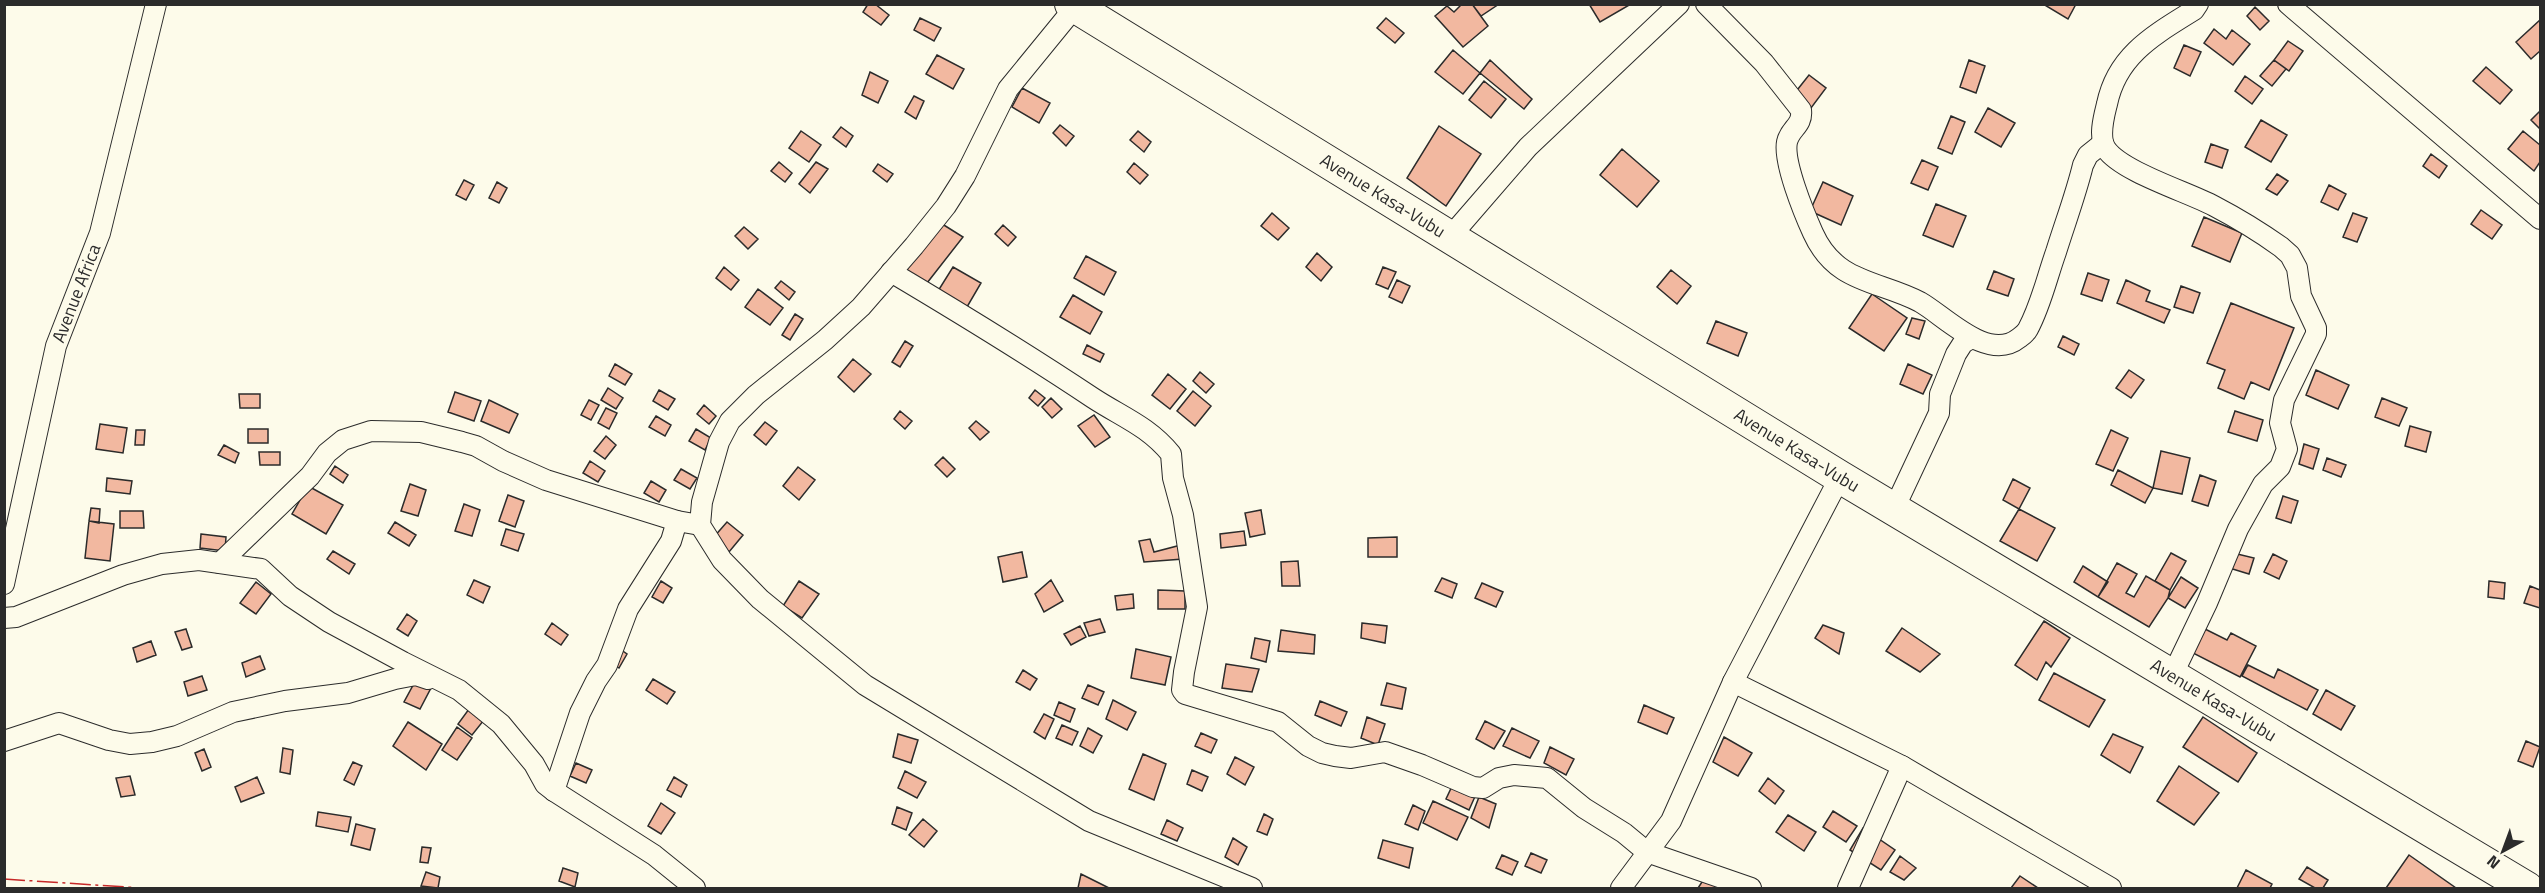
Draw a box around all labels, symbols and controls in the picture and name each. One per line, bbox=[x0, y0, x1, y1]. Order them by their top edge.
street label: Avenue Kasa-Vubu bbox=[1315, 146, 1451, 244]
street label: Avenue Africa bbox=[45, 240, 107, 347]
street label: Avenue Kasa-Vubu bbox=[1729, 401, 1865, 499]
street label: Avenue Kasa-Vubu bbox=[2145, 652, 2282, 748]
north arrow bbox=[2473, 821, 2533, 881]
text: N bbox=[2481, 850, 2505, 875]

